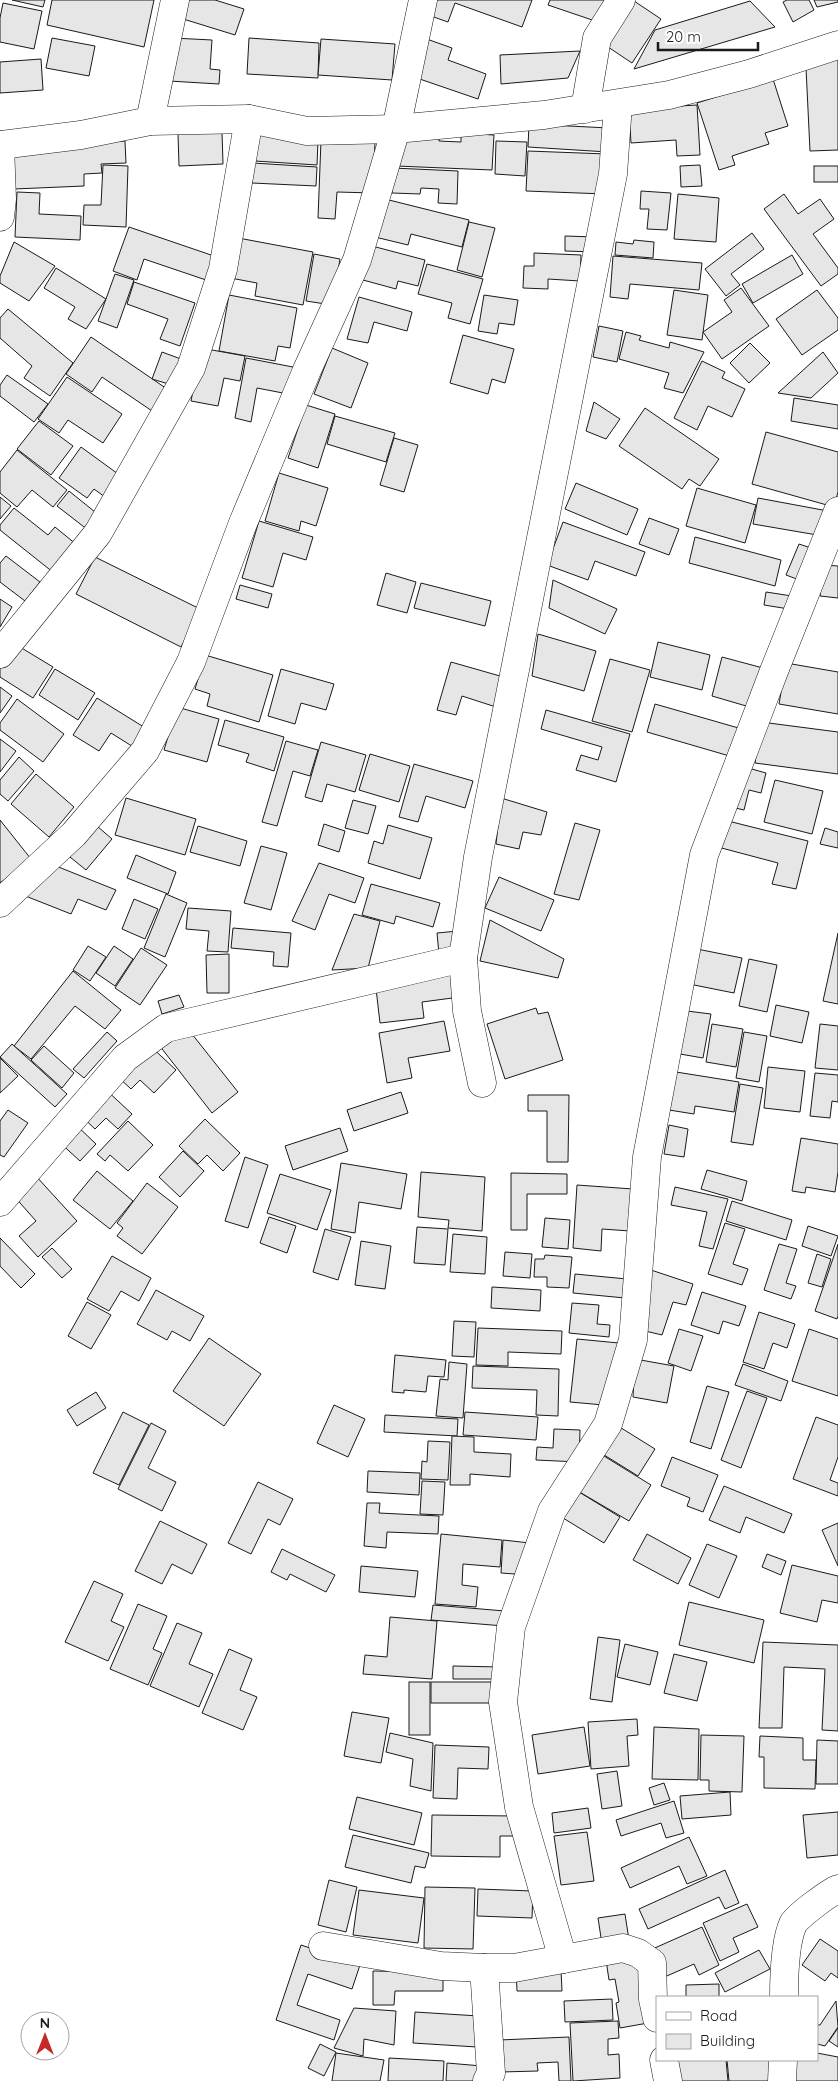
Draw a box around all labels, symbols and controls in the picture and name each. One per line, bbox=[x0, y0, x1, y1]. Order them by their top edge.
scale bar bbox=[658, 20, 758, 52]
text: 20 m bbox=[666, 27, 701, 46]
legend bbox=[656, 1996, 818, 2061]
text: Road bbox=[700, 2006, 737, 2025]
north arrow bbox=[20, 2011, 70, 2061]
text: N bbox=[40, 2014, 50, 2032]
text: Building bbox=[700, 2031, 755, 2050]

